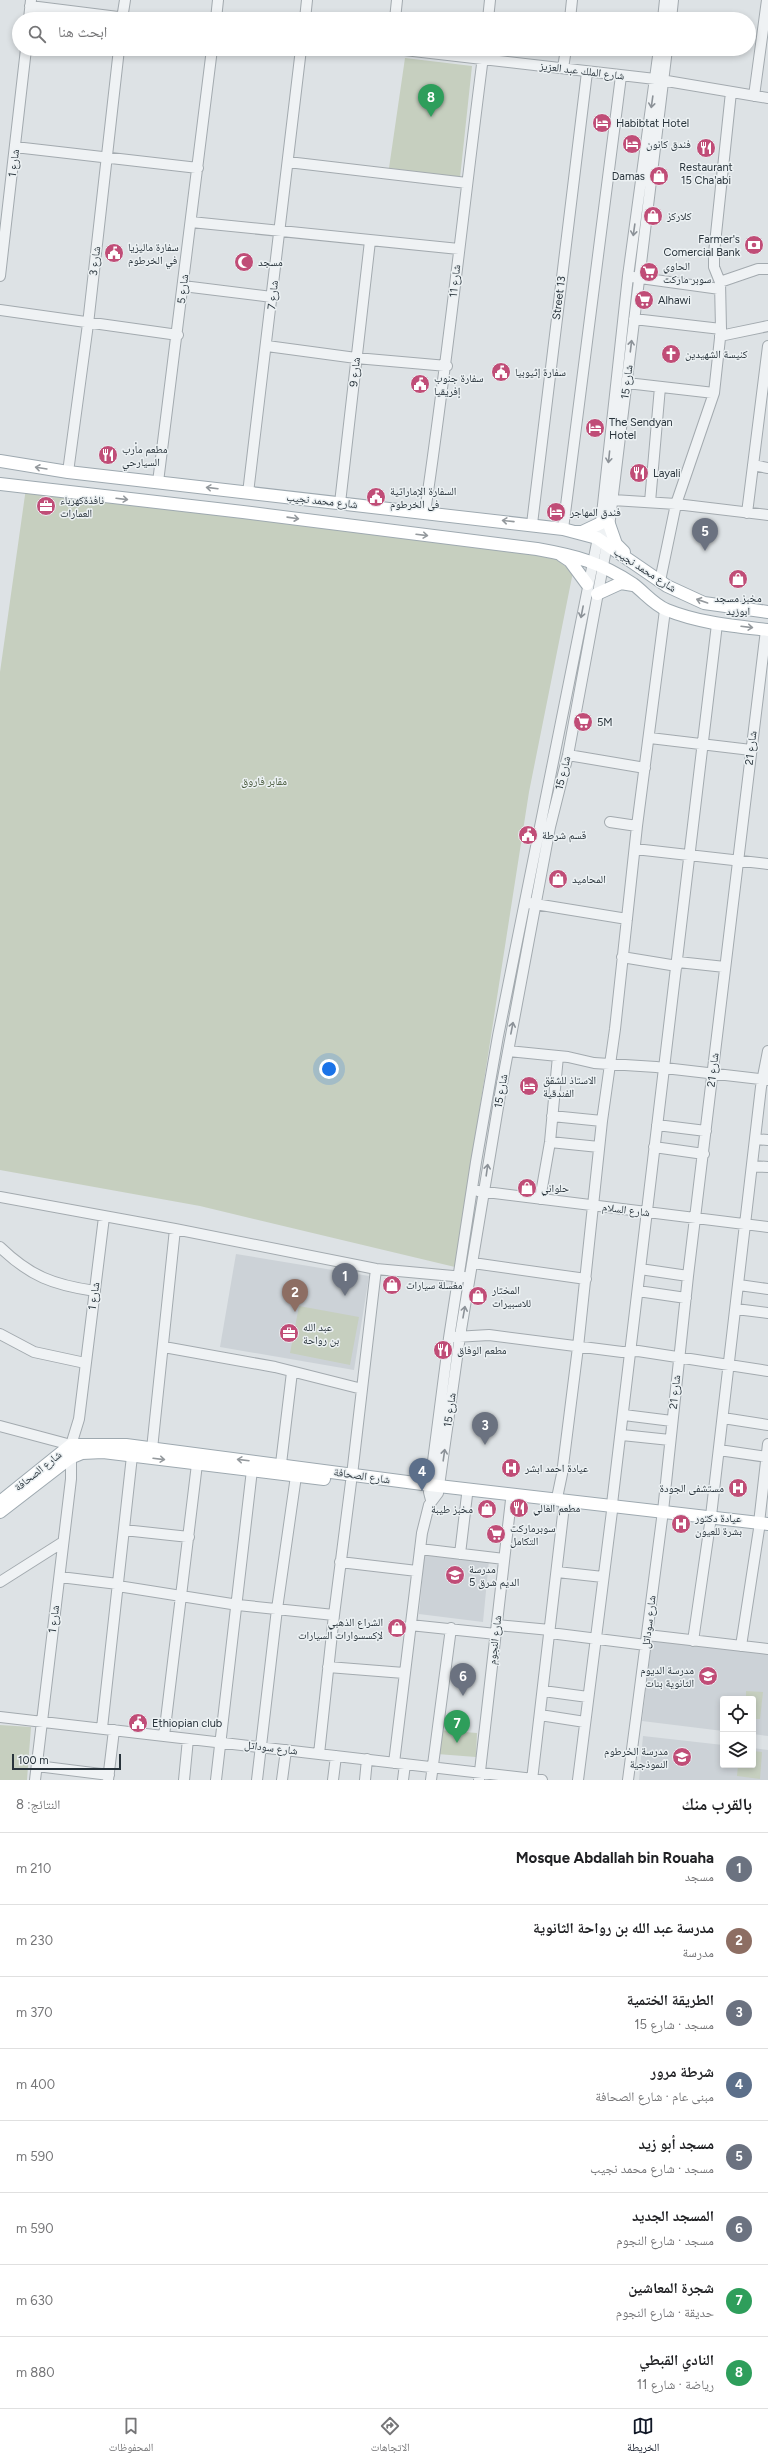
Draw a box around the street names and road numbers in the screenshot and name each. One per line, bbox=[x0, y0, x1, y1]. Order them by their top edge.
street label: شارع الملك عبد العزيز bbox=[538, 59, 625, 83]
street label: شارع 1 bbox=[6, 148, 22, 178]
street label: شارع 3 bbox=[87, 246, 103, 276]
street label: شارع 11 bbox=[447, 264, 463, 298]
street label: شارع 5 bbox=[175, 273, 191, 305]
street label: Street 13 bbox=[550, 275, 568, 321]
street label: شارع 7 bbox=[265, 280, 281, 310]
street label: شارع 9 bbox=[347, 356, 363, 388]
street label: شارع 15 bbox=[618, 364, 636, 400]
street label: شارع محمد نجيب bbox=[286, 491, 358, 511]
street label: شارع محمد نجيب bbox=[611, 545, 679, 595]
street label: شارع 21 bbox=[742, 730, 760, 766]
street label: شارع 15 bbox=[553, 755, 573, 791]
street label: شارع 21 bbox=[704, 1052, 722, 1088]
street label: شارع 15 bbox=[492, 1073, 510, 1109]
street label: شارع السلام bbox=[601, 1201, 651, 1219]
street label: شارع 1 bbox=[86, 1281, 102, 1311]
street label: شارع 21 bbox=[667, 1374, 683, 1410]
street label: شارع 15 bbox=[441, 1392, 459, 1428]
street label: شارع الصحافة bbox=[12, 1448, 64, 1494]
street label: شارع الصحافة bbox=[333, 1466, 391, 1486]
street label: شارع سوداتل bbox=[639, 1595, 659, 1649]
street label: شارع 1 bbox=[46, 1604, 62, 1634]
street label: شارع النجوم bbox=[486, 1615, 504, 1665]
street label: شارع سوداتل bbox=[244, 1738, 298, 1758]

